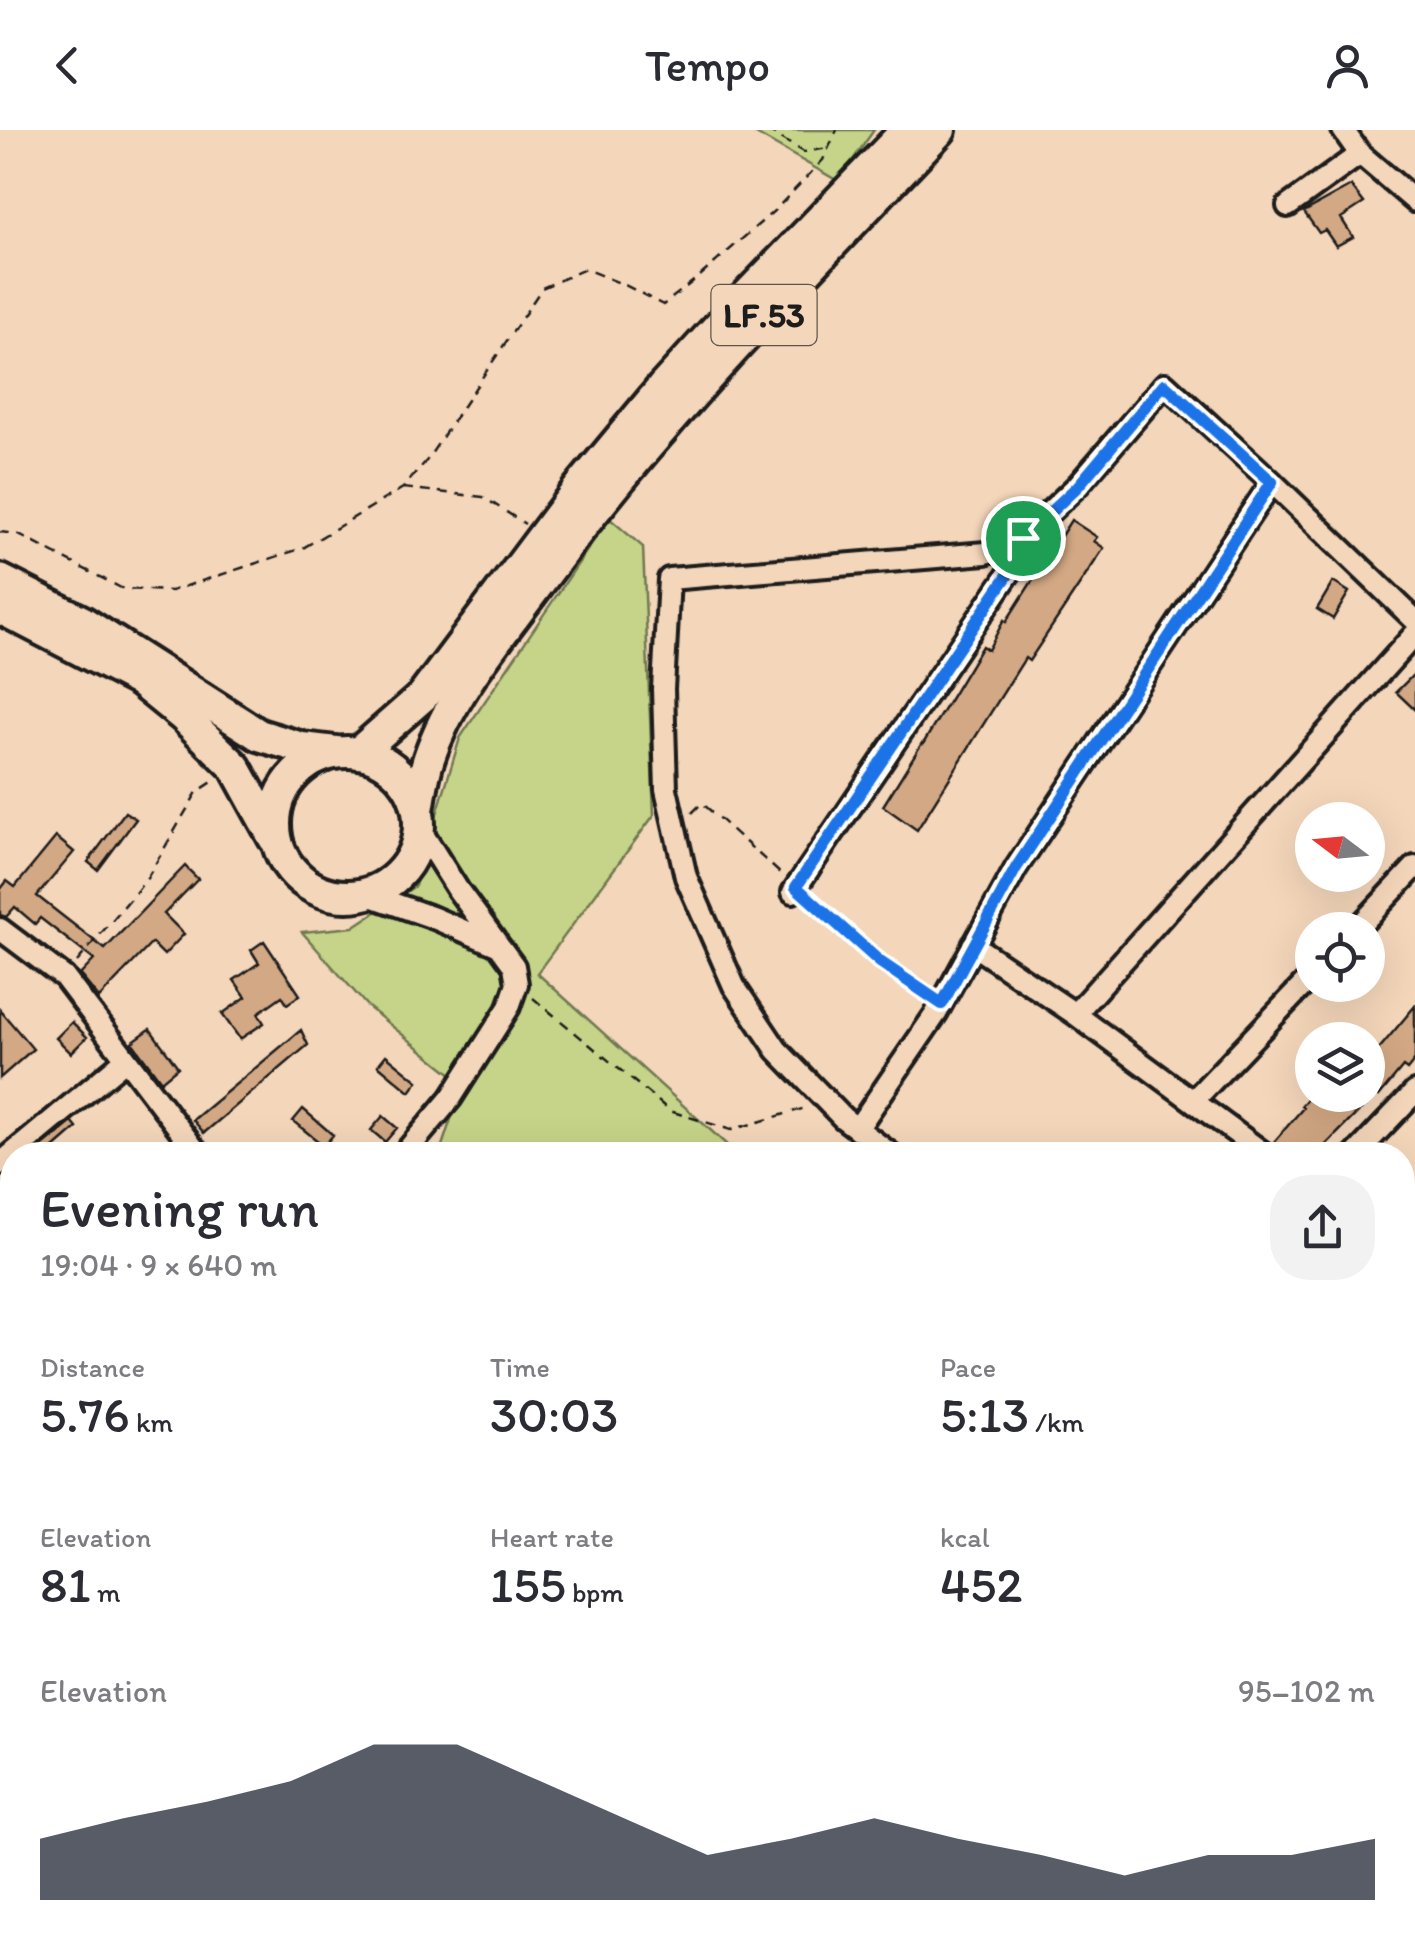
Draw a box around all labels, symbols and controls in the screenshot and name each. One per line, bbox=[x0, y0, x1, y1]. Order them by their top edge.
icon: back bbox=[40, 38, 95, 93]
text: Tempo bbox=[645, 38, 770, 92]
icon: person bbox=[1320, 38, 1375, 93]
road number: LF.53 bbox=[712, 285, 816, 345]
pin bbox=[981, 496, 1066, 581]
icon: arrive bbox=[996, 511, 1051, 566]
north arrow bbox=[1295, 802, 1385, 892]
map controls bbox=[1295, 802, 1385, 1112]
button: locate bbox=[1295, 912, 1385, 1002]
button: layers bbox=[1295, 1022, 1385, 1112]
text: Evening run bbox=[40, 1175, 319, 1241]
button: share bbox=[1270, 1175, 1375, 1280]
text: 19:04 · 9 × 640 m bbox=[40, 1246, 277, 1284]
text: Distance bbox=[40, 1350, 145, 1384]
text: Time bbox=[490, 1350, 550, 1384]
text: Pace bbox=[940, 1350, 996, 1384]
text: 5.76 bbox=[40, 1384, 130, 1445]
text: 30:03 bbox=[490, 1384, 618, 1445]
text: 5:13 bbox=[940, 1384, 1029, 1445]
text: km bbox=[130, 1405, 173, 1439]
text: /km bbox=[1029, 1405, 1084, 1439]
text: Elevation bbox=[40, 1520, 151, 1554]
text: Heart rate bbox=[490, 1520, 614, 1554]
text: kcal bbox=[940, 1520, 990, 1554]
text: 81 bbox=[40, 1554, 91, 1615]
text: 155 bbox=[490, 1554, 566, 1615]
text: 452 bbox=[940, 1554, 1023, 1615]
text: m bbox=[91, 1575, 120, 1609]
text: bpm bbox=[566, 1575, 624, 1609]
text: Elevation bbox=[40, 1672, 167, 1710]
text: 95–102 m bbox=[1238, 1672, 1375, 1710]

